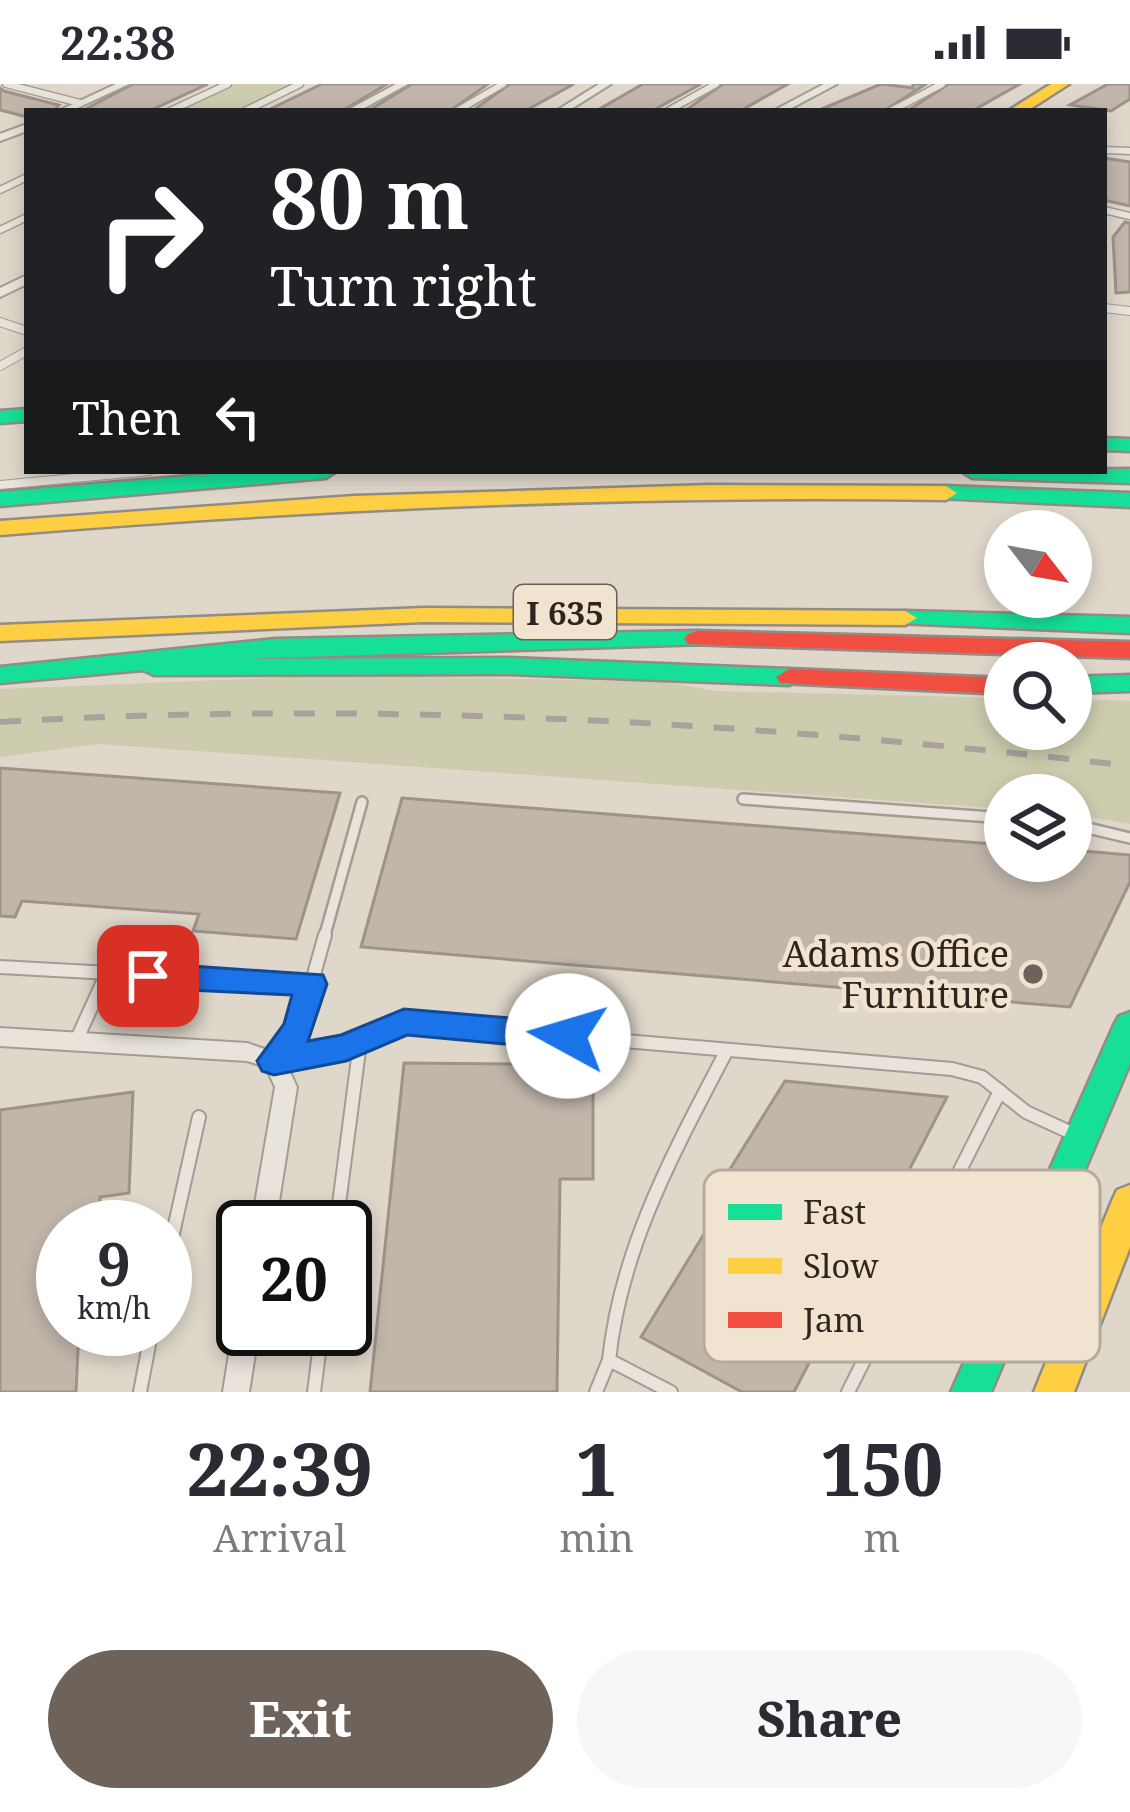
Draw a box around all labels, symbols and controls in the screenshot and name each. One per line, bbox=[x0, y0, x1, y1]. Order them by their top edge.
text: 22:38 bbox=[60, 12, 175, 73]
text: 80 m bbox=[270, 139, 470, 254]
icon: right bbox=[72, 156, 228, 312]
text: Turn right bbox=[270, 248, 537, 322]
icon: left bbox=[205, 384, 271, 450]
text: Then bbox=[72, 387, 181, 448]
north arrow bbox=[984, 510, 1092, 618]
map controls bbox=[984, 510, 1092, 882]
road number: I 635 bbox=[514, 585, 616, 639]
button: search bbox=[984, 642, 1092, 750]
button: layers bbox=[984, 774, 1092, 882]
pin bbox=[97, 925, 199, 1027]
place label: Adams Office Furniture bbox=[783, 929, 1009, 1019]
icon: arrive bbox=[115, 943, 181, 1009]
marker: Adams Office Furniture bbox=[1020, 961, 1046, 987]
position arrow bbox=[505, 973, 631, 1099]
legend bbox=[704, 1170, 1100, 1362]
text: Fast bbox=[803, 1189, 866, 1234]
speed limit sign: 20 bbox=[216, 1200, 372, 1356]
text: 9 bbox=[97, 1222, 131, 1304]
text: Slow bbox=[803, 1243, 879, 1288]
text: km/h bbox=[77, 1287, 151, 1328]
text: Jam bbox=[802, 1297, 865, 1342]
text: 22:39 bbox=[187, 1419, 373, 1517]
text: 1 bbox=[576, 1419, 617, 1517]
text: 150 bbox=[821, 1419, 943, 1517]
text: Arrival bbox=[213, 1510, 346, 1563]
text: min bbox=[559, 1510, 634, 1563]
text: m bbox=[864, 1510, 900, 1563]
button: Exit bbox=[48, 1650, 553, 1788]
button: Share bbox=[577, 1650, 1082, 1788]

